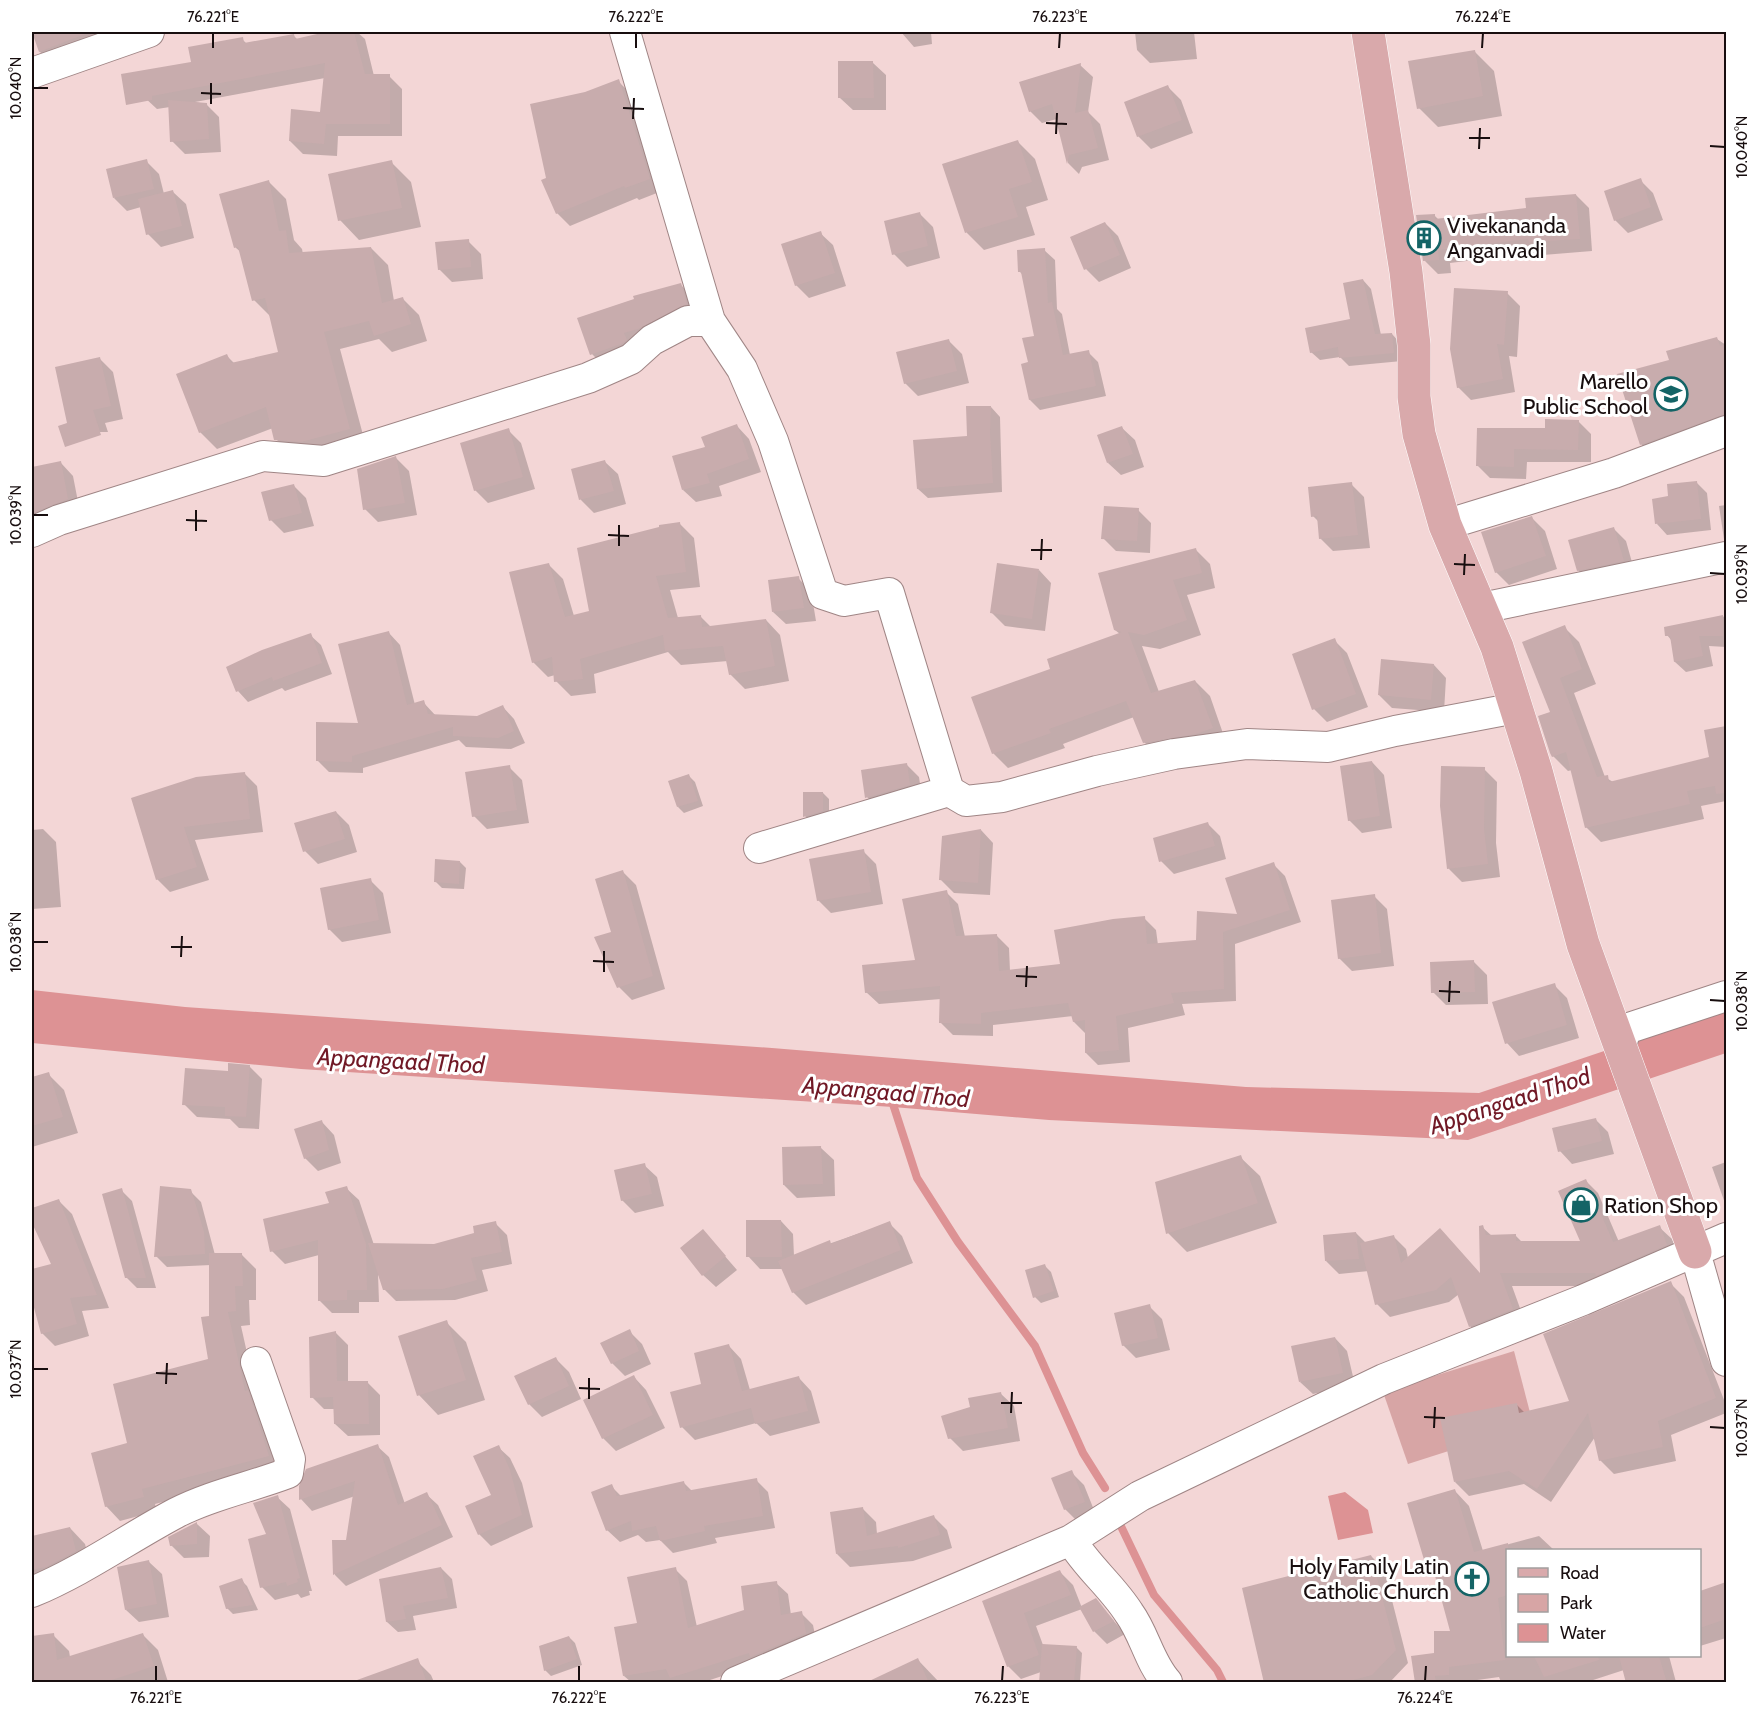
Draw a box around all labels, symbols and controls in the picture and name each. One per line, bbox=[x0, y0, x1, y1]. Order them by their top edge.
text: 76.221°E bbox=[187, 8, 239, 26]
text: 76.222°E bbox=[608, 8, 664, 26]
text: 76.223°E bbox=[1032, 8, 1088, 26]
text: 76.224°E bbox=[1455, 8, 1511, 26]
text: 10.040°N bbox=[7, 57, 25, 119]
text: 10.040°N bbox=[1733, 116, 1751, 178]
place label: Vivekananda Anganvadi bbox=[1447, 212, 1567, 264]
building icon: Vivekananda Anganvadi bbox=[1406, 220, 1442, 256]
place label: Marello Public School bbox=[1523, 368, 1649, 420]
school or university icon: Marello Public School bbox=[1653, 376, 1689, 412]
text: 10.039°N bbox=[7, 485, 25, 545]
text: 10.039°N bbox=[1733, 544, 1751, 604]
text: 10.038°N bbox=[7, 912, 25, 972]
text: 10.038°N bbox=[1733, 971, 1751, 1031]
water label: Appangaad Thod bbox=[316, 1042, 486, 1079]
water label: Appangaad Thod bbox=[1425, 1061, 1594, 1141]
water label: Appangaad Thod bbox=[800, 1070, 971, 1113]
shop icon: Ration Shop bbox=[1563, 1187, 1599, 1223]
place label: Ration Shop bbox=[1604, 1192, 1718, 1219]
text: 10.037°N bbox=[7, 1339, 25, 1399]
text: 10.037°N bbox=[1733, 1398, 1751, 1458]
legend bbox=[1506, 1549, 1701, 1657]
place label: Holy Family Latin Catholic Church bbox=[1289, 1553, 1449, 1605]
church icon: Holy Family Latin Catholic Church bbox=[1454, 1561, 1490, 1597]
text: Road bbox=[1560, 1562, 1599, 1584]
text: Park bbox=[1560, 1592, 1593, 1614]
text: Water bbox=[1560, 1622, 1606, 1644]
text: 76.221°E bbox=[130, 1689, 182, 1707]
text: 76.222°E bbox=[551, 1689, 607, 1707]
text: 76.223°E bbox=[974, 1689, 1030, 1707]
text: 76.224°E bbox=[1397, 1689, 1453, 1707]

